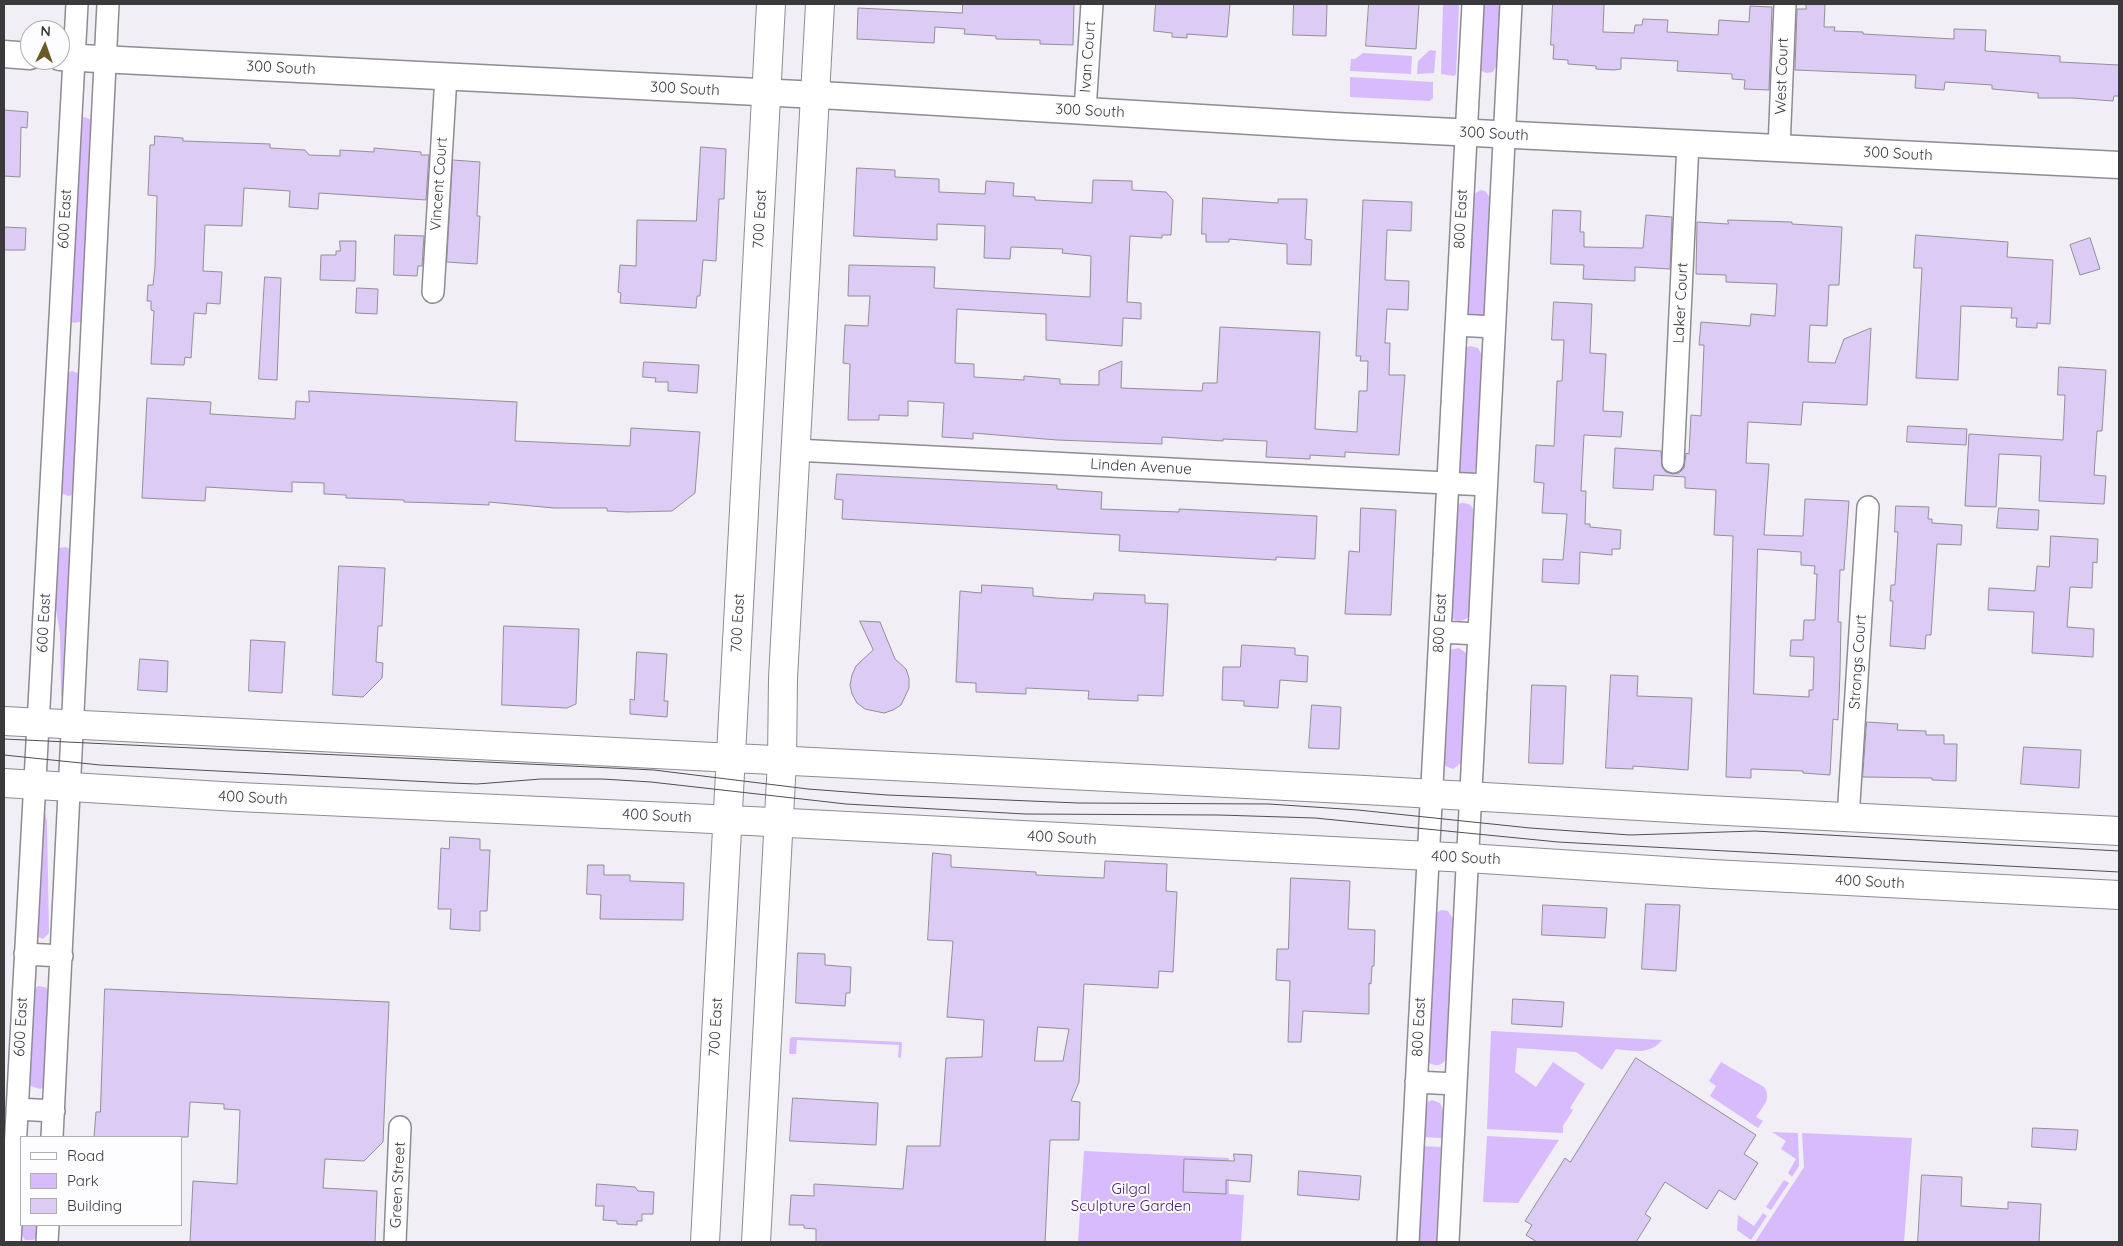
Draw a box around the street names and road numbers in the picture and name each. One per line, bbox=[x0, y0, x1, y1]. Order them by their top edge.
street label: Ivan Court bbox=[1077, 21, 1099, 93]
street label: West Court bbox=[1772, 37, 1792, 115]
street label: 300 South bbox=[246, 57, 316, 79]
street label: 300 South bbox=[650, 78, 720, 100]
street label: 300 South bbox=[1055, 100, 1125, 122]
street label: 300 South bbox=[1459, 123, 1529, 145]
street label: Vincent Court bbox=[427, 136, 451, 232]
street label: 300 South bbox=[1863, 143, 1933, 165]
street label: 600 East bbox=[54, 189, 76, 249]
street label: 700 East bbox=[749, 189, 771, 249]
street label: 800 East bbox=[1450, 189, 1472, 249]
street label: Laker Court bbox=[1670, 262, 1692, 344]
street label: Linden Avenue bbox=[1090, 455, 1192, 479]
street label: 600 East bbox=[33, 593, 55, 653]
street label: 700 East bbox=[727, 593, 749, 653]
street label: 800 East bbox=[1429, 593, 1451, 653]
street label: Strongs Court bbox=[1846, 614, 1870, 710]
street label: 400 South bbox=[218, 787, 288, 809]
street label: 400 South bbox=[622, 805, 692, 827]
street label: 400 South bbox=[1027, 827, 1097, 849]
street label: 400 South bbox=[1431, 847, 1501, 869]
street label: 400 South bbox=[1835, 871, 1905, 893]
street label: 600 East bbox=[10, 997, 32, 1057]
street label: 700 East bbox=[705, 997, 727, 1057]
street label: 800 East bbox=[1408, 997, 1430, 1057]
street label: Green Street bbox=[387, 1141, 409, 1229]

